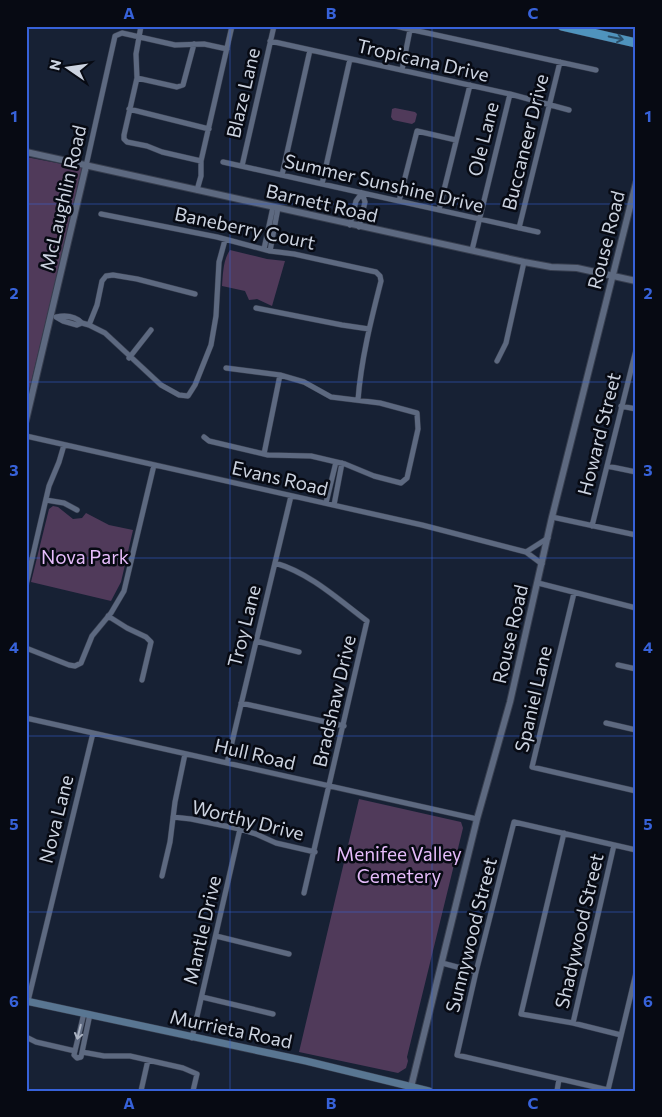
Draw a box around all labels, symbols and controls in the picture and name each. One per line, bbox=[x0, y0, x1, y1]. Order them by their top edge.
text: A bbox=[123, 3, 135, 22]
text: B bbox=[326, 3, 337, 22]
text: C bbox=[528, 3, 539, 22]
street label: Tropicana Drive bbox=[355, 33, 491, 86]
one-way arrow bbox=[607, 34, 623, 43]
north arrow bbox=[42, 42, 92, 92]
street label: Blaze Lane bbox=[221, 46, 264, 140]
text: N bbox=[45, 58, 64, 72]
street label: Buccaneer Drive bbox=[496, 71, 553, 212]
street label: Ole Lane bbox=[462, 99, 503, 178]
text: 1 bbox=[10, 106, 18, 125]
text: 1 bbox=[644, 106, 652, 125]
street label: McLaughlin Road bbox=[35, 123, 90, 273]
street label: Summer Sunshine Drive bbox=[282, 148, 486, 217]
street label: Barnett Road bbox=[264, 178, 380, 227]
street label: Rouse Road bbox=[582, 188, 629, 292]
street label: Baneberry Court bbox=[173, 201, 318, 254]
text: 2 bbox=[9, 283, 19, 302]
text: 2 bbox=[643, 283, 653, 302]
street label: Howard Street bbox=[572, 370, 625, 498]
street label: Evans Road bbox=[230, 455, 330, 500]
text: 3 bbox=[9, 460, 19, 479]
text: 3 bbox=[643, 460, 653, 479]
park label: Nova Park bbox=[41, 545, 129, 568]
street label: Troy Lane bbox=[222, 582, 265, 669]
street label: Rouse Road bbox=[487, 582, 532, 686]
street label: Bradshaw Drive bbox=[307, 633, 360, 769]
text: 4 bbox=[9, 637, 19, 656]
text: 4 bbox=[643, 637, 653, 656]
street label: Spaniel Lane bbox=[509, 644, 556, 754]
street label: Hull Road bbox=[212, 733, 298, 774]
street label: Nova Lane bbox=[33, 772, 78, 865]
street label: Worthy Drive bbox=[190, 794, 307, 845]
text: 5 bbox=[9, 814, 19, 833]
text: 5 bbox=[643, 814, 653, 833]
park label: Menifee Valley Cemetery bbox=[336, 842, 462, 887]
street label: Shadywood Street bbox=[549, 851, 608, 1011]
street label: Sunnywood Street bbox=[440, 855, 501, 1015]
street label: Mantle Drive bbox=[178, 873, 225, 987]
text: 6 bbox=[9, 991, 19, 1010]
text: 6 bbox=[643, 991, 653, 1010]
street label: Murrieta Road bbox=[168, 1004, 294, 1053]
one-way arrow bbox=[74, 1023, 83, 1039]
text: A bbox=[123, 1093, 135, 1112]
text: B bbox=[326, 1093, 337, 1112]
text: C bbox=[528, 1093, 539, 1112]

